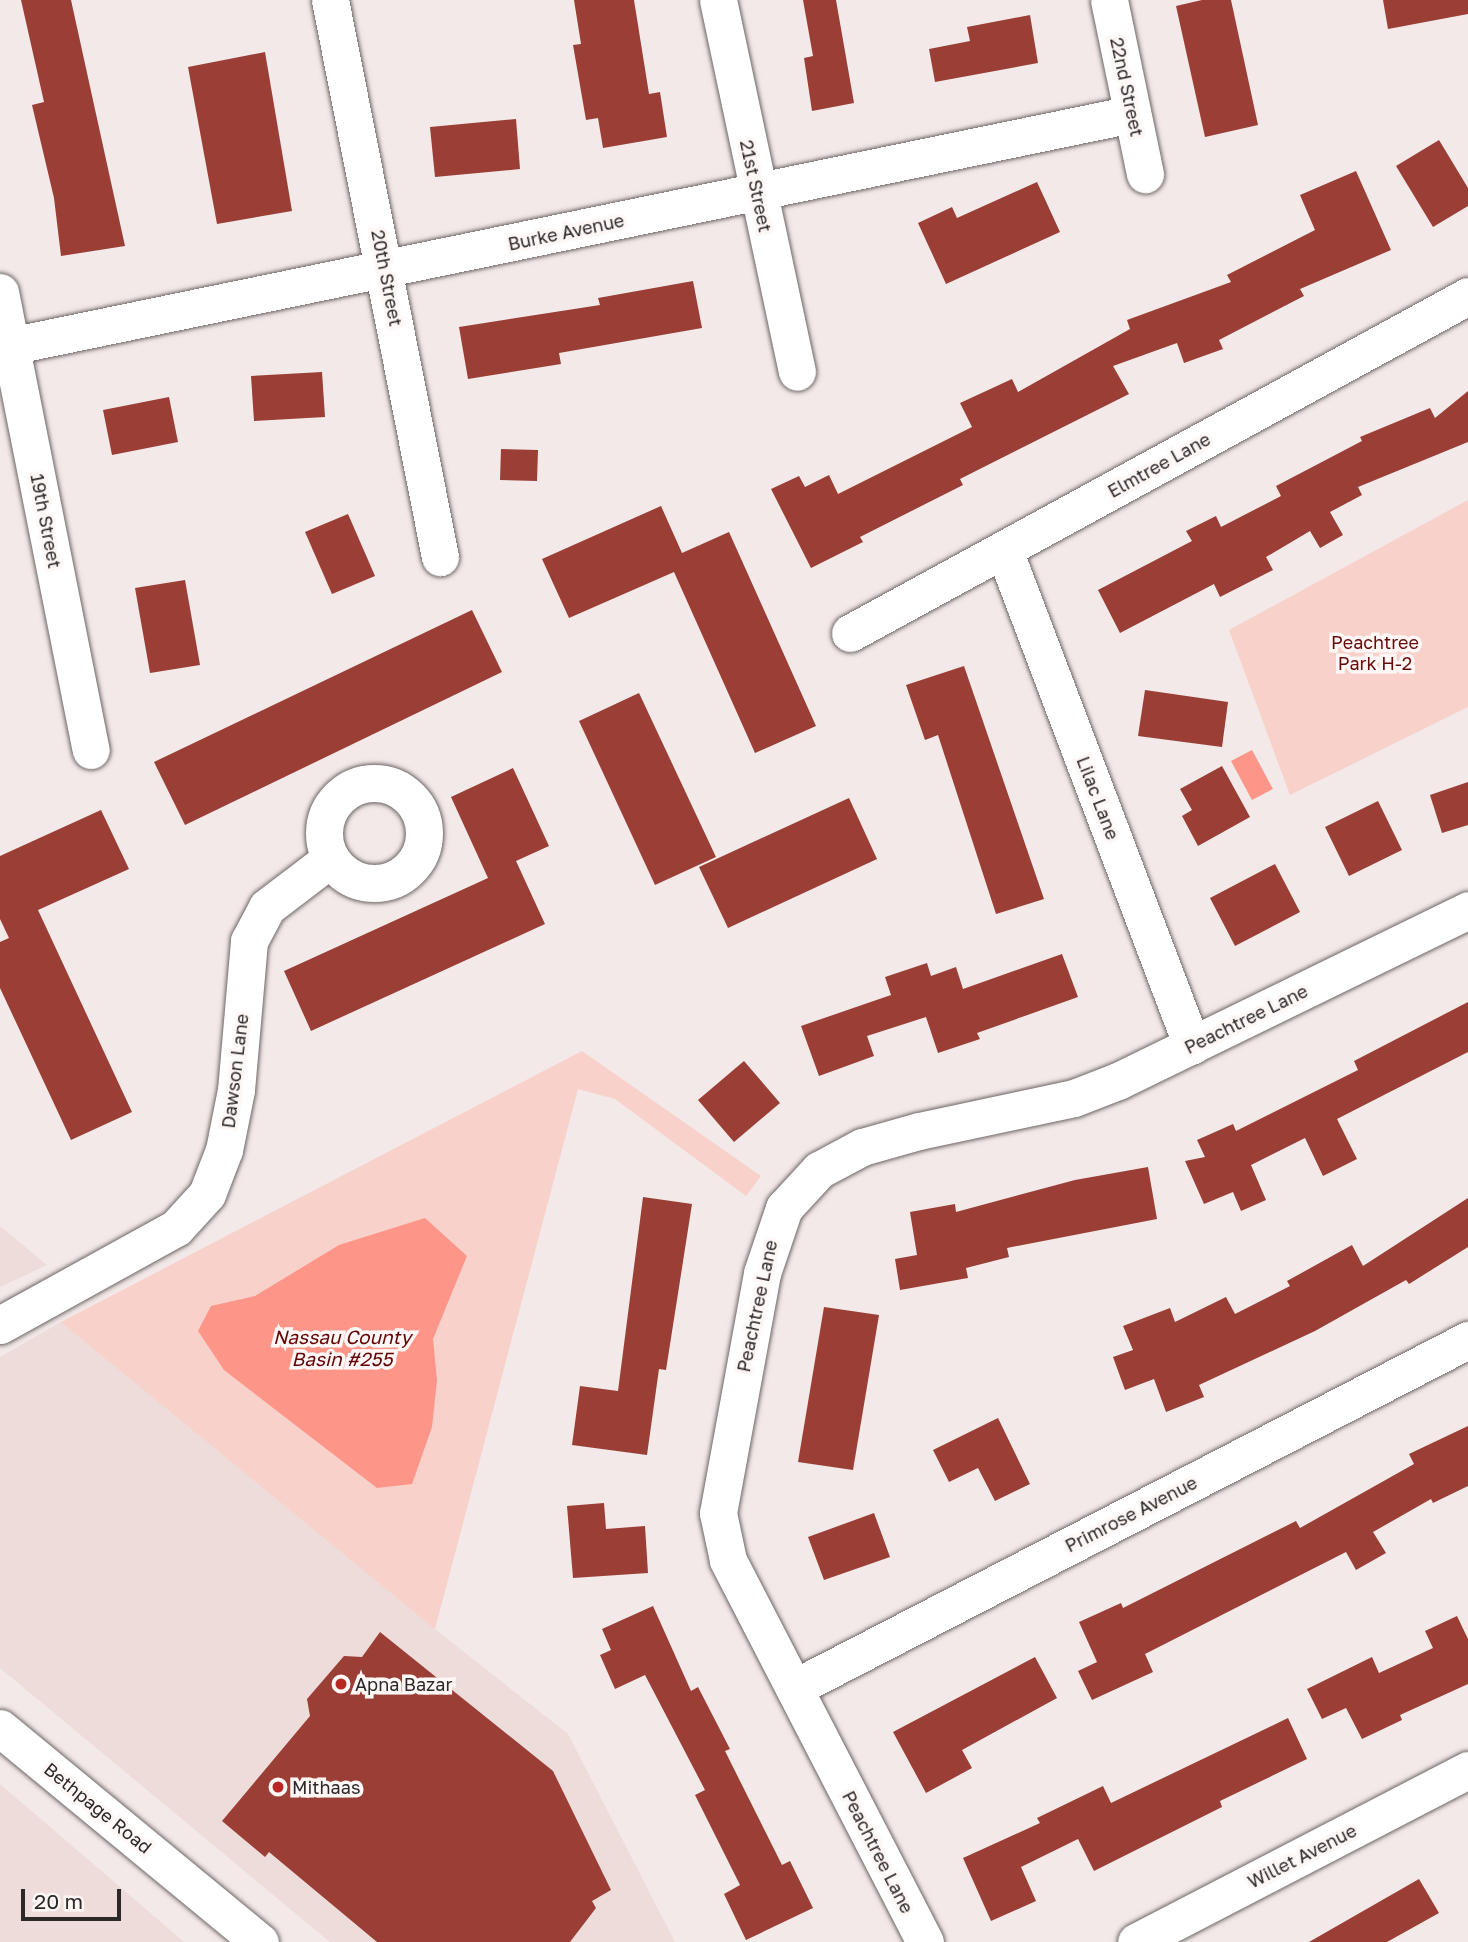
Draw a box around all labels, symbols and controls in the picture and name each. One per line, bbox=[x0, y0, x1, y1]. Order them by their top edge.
street label: 22nd Street bbox=[1106, 35, 1148, 139]
street label: 21st Street bbox=[736, 138, 776, 234]
street label: Burke Avenue bbox=[506, 209, 626, 255]
street label: 20th Street bbox=[367, 228, 407, 328]
street label: Elmtree Lane bbox=[1104, 428, 1214, 502]
street label: 19th Street bbox=[26, 472, 66, 570]
park label: Peachtree Park H-2 bbox=[1331, 632, 1419, 674]
street label: Lilac Lane bbox=[1072, 753, 1124, 843]
street label: Peachtree Lane bbox=[1181, 980, 1311, 1058]
street label: Dawson Lane bbox=[217, 1013, 253, 1129]
street label: Peachtree Lane bbox=[732, 1238, 782, 1374]
water label: Nassau County Basin #255 bbox=[273, 1326, 411, 1370]
street label: Primrose Avenue bbox=[1061, 1471, 1201, 1557]
place label: Apna Bazar bbox=[355, 1673, 452, 1695]
marker: Apna Bazar bbox=[333, 1676, 349, 1692]
street label: Bethpage Road bbox=[40, 1758, 156, 1858]
place label: Mithaas bbox=[292, 1776, 360, 1798]
marker: Mithaas bbox=[270, 1779, 286, 1795]
street label: Peachtree Lane bbox=[838, 1787, 918, 1917]
street label: Willet Avenue bbox=[1244, 1819, 1360, 1893]
scale bar bbox=[24, 1876, 124, 1920]
text: 20 m bbox=[34, 1888, 83, 1914]

